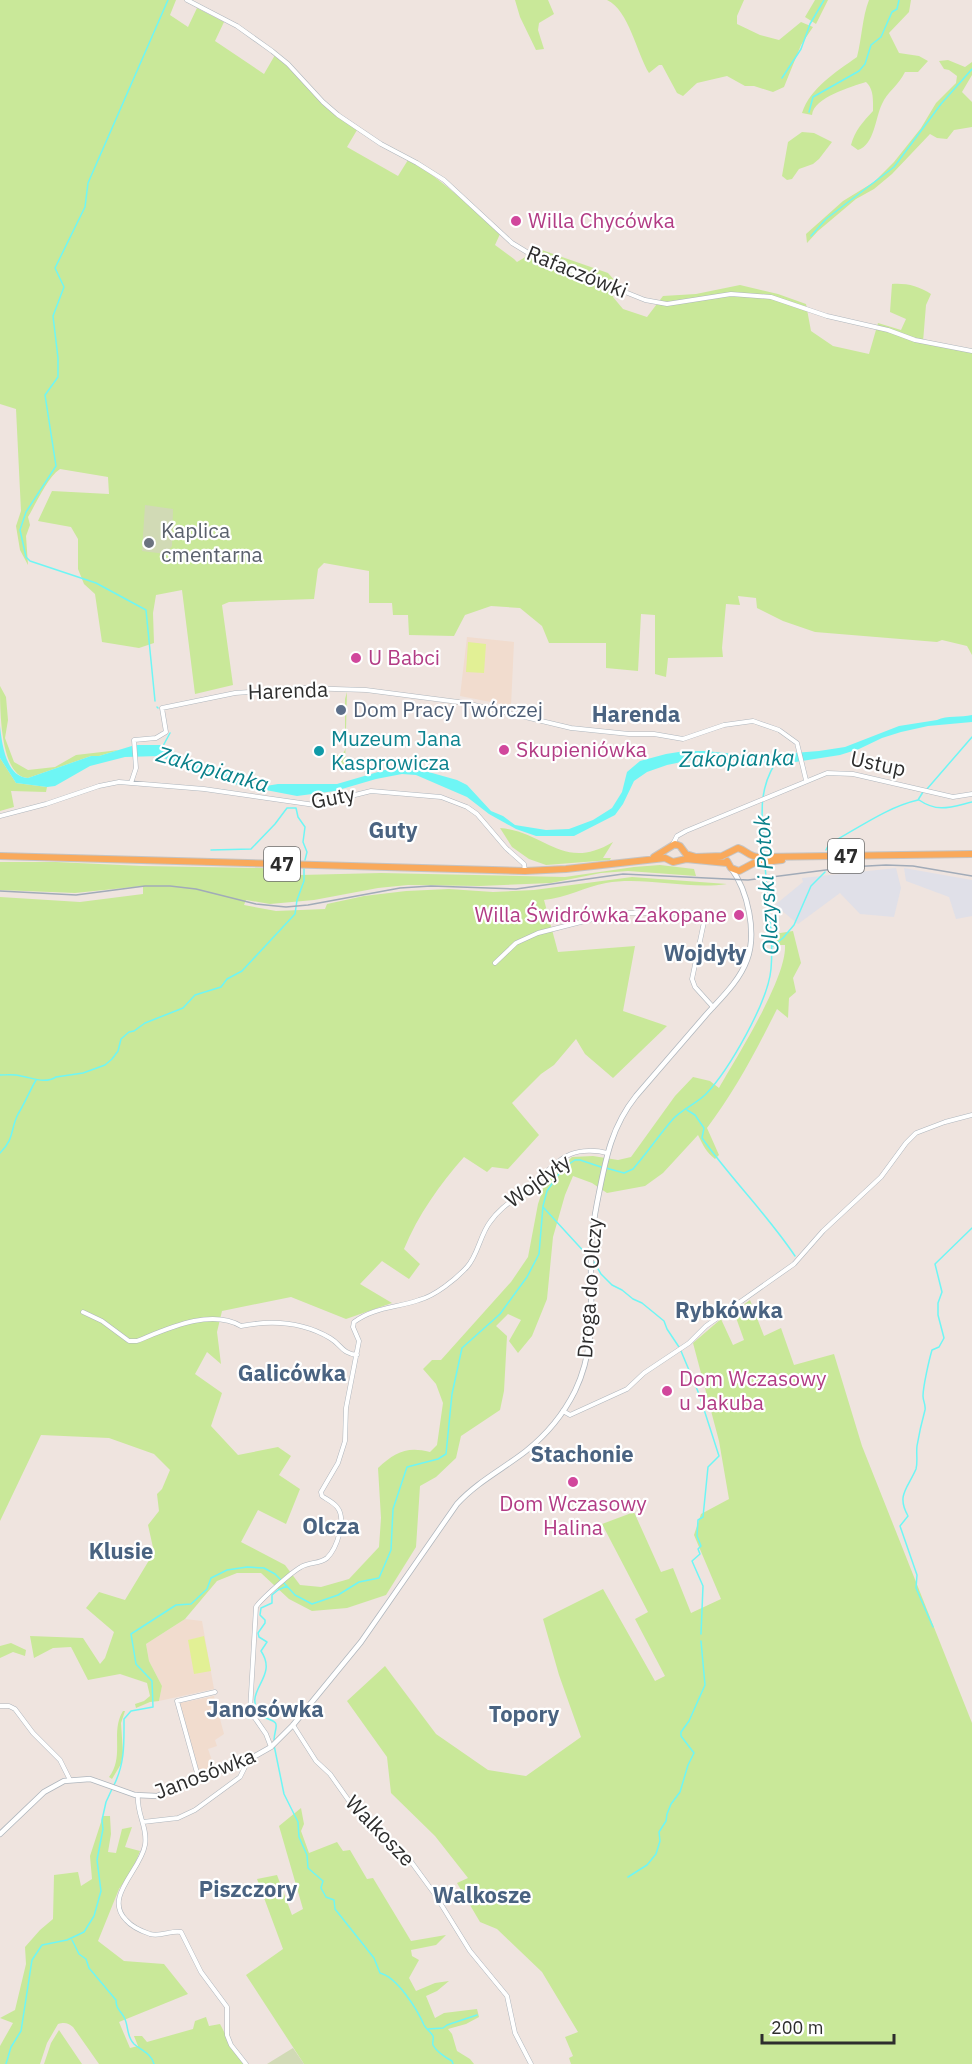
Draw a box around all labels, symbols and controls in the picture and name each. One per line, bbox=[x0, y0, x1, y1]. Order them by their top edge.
place label: Willa Chycówka bbox=[528, 206, 675, 234]
marker: Willa Chycówka bbox=[509, 214, 523, 228]
street label: Rafaczówki bbox=[523, 238, 632, 304]
place label: Kaplica cmentarna bbox=[161, 516, 263, 568]
marker: Kaplica cmentarna bbox=[142, 536, 156, 550]
place label: U Babci bbox=[368, 643, 440, 671]
marker: U Babci bbox=[349, 651, 363, 665]
street label: Harenda bbox=[247, 675, 329, 705]
place label: Dom Pracy Twórczej bbox=[353, 695, 543, 723]
district label: Harenda bbox=[592, 699, 680, 728]
marker: Dom Pracy Twórczej bbox=[334, 703, 348, 717]
place label: Muzeum Jana Kasprowicza bbox=[331, 724, 461, 776]
place label: Skupieniówka bbox=[516, 735, 647, 763]
water label: Zakopianka bbox=[153, 738, 273, 798]
water label: Zakopianka bbox=[678, 742, 795, 773]
marker: Skupieniówka bbox=[497, 743, 511, 757]
marker: Muzeum Jana Kasprowicza bbox=[312, 744, 326, 758]
street label: Ustup bbox=[848, 744, 908, 783]
street label: Guty bbox=[308, 779, 358, 815]
water label: Olczyski Potok bbox=[746, 814, 785, 956]
district label: Guty bbox=[368, 815, 418, 844]
road number: 47 bbox=[828, 839, 864, 873]
road number: 47 bbox=[264, 847, 300, 881]
place label: Willa Świdrówka Zakopane bbox=[475, 900, 727, 928]
marker: Willa Świdrówka Zakopane bbox=[732, 908, 746, 922]
district label: Wojdyły bbox=[663, 938, 747, 967]
street label: Wojdyły bbox=[499, 1147, 576, 1213]
street label: Droga do Olczy bbox=[570, 1216, 608, 1359]
district label: Rybkówka bbox=[675, 1295, 783, 1324]
district label: Galicówka bbox=[238, 1358, 346, 1387]
place label: Dom Wczasowy u Jakuba bbox=[679, 1364, 827, 1416]
marker: Dom Wczasowy u Jakuba bbox=[660, 1384, 674, 1398]
district label: Stachonie bbox=[530, 1439, 634, 1468]
marker: Dom Wczasowy Halina bbox=[566, 1475, 580, 1489]
place label: Dom Wczasowy Halina bbox=[499, 1489, 647, 1541]
district label: Olcza bbox=[302, 1511, 360, 1540]
district label: Klusie bbox=[89, 1536, 153, 1565]
district label: Janosówka bbox=[206, 1694, 324, 1723]
district label: Topory bbox=[489, 1699, 559, 1728]
street label: Janosówka bbox=[150, 1741, 259, 1805]
street label: Walkosze bbox=[340, 1789, 422, 1872]
district label: Piszczory bbox=[199, 1874, 297, 1903]
district label: Walkosze bbox=[433, 1880, 531, 1909]
scale bar bbox=[762, 2007, 894, 2045]
text: 200 m bbox=[771, 2016, 823, 2039]

